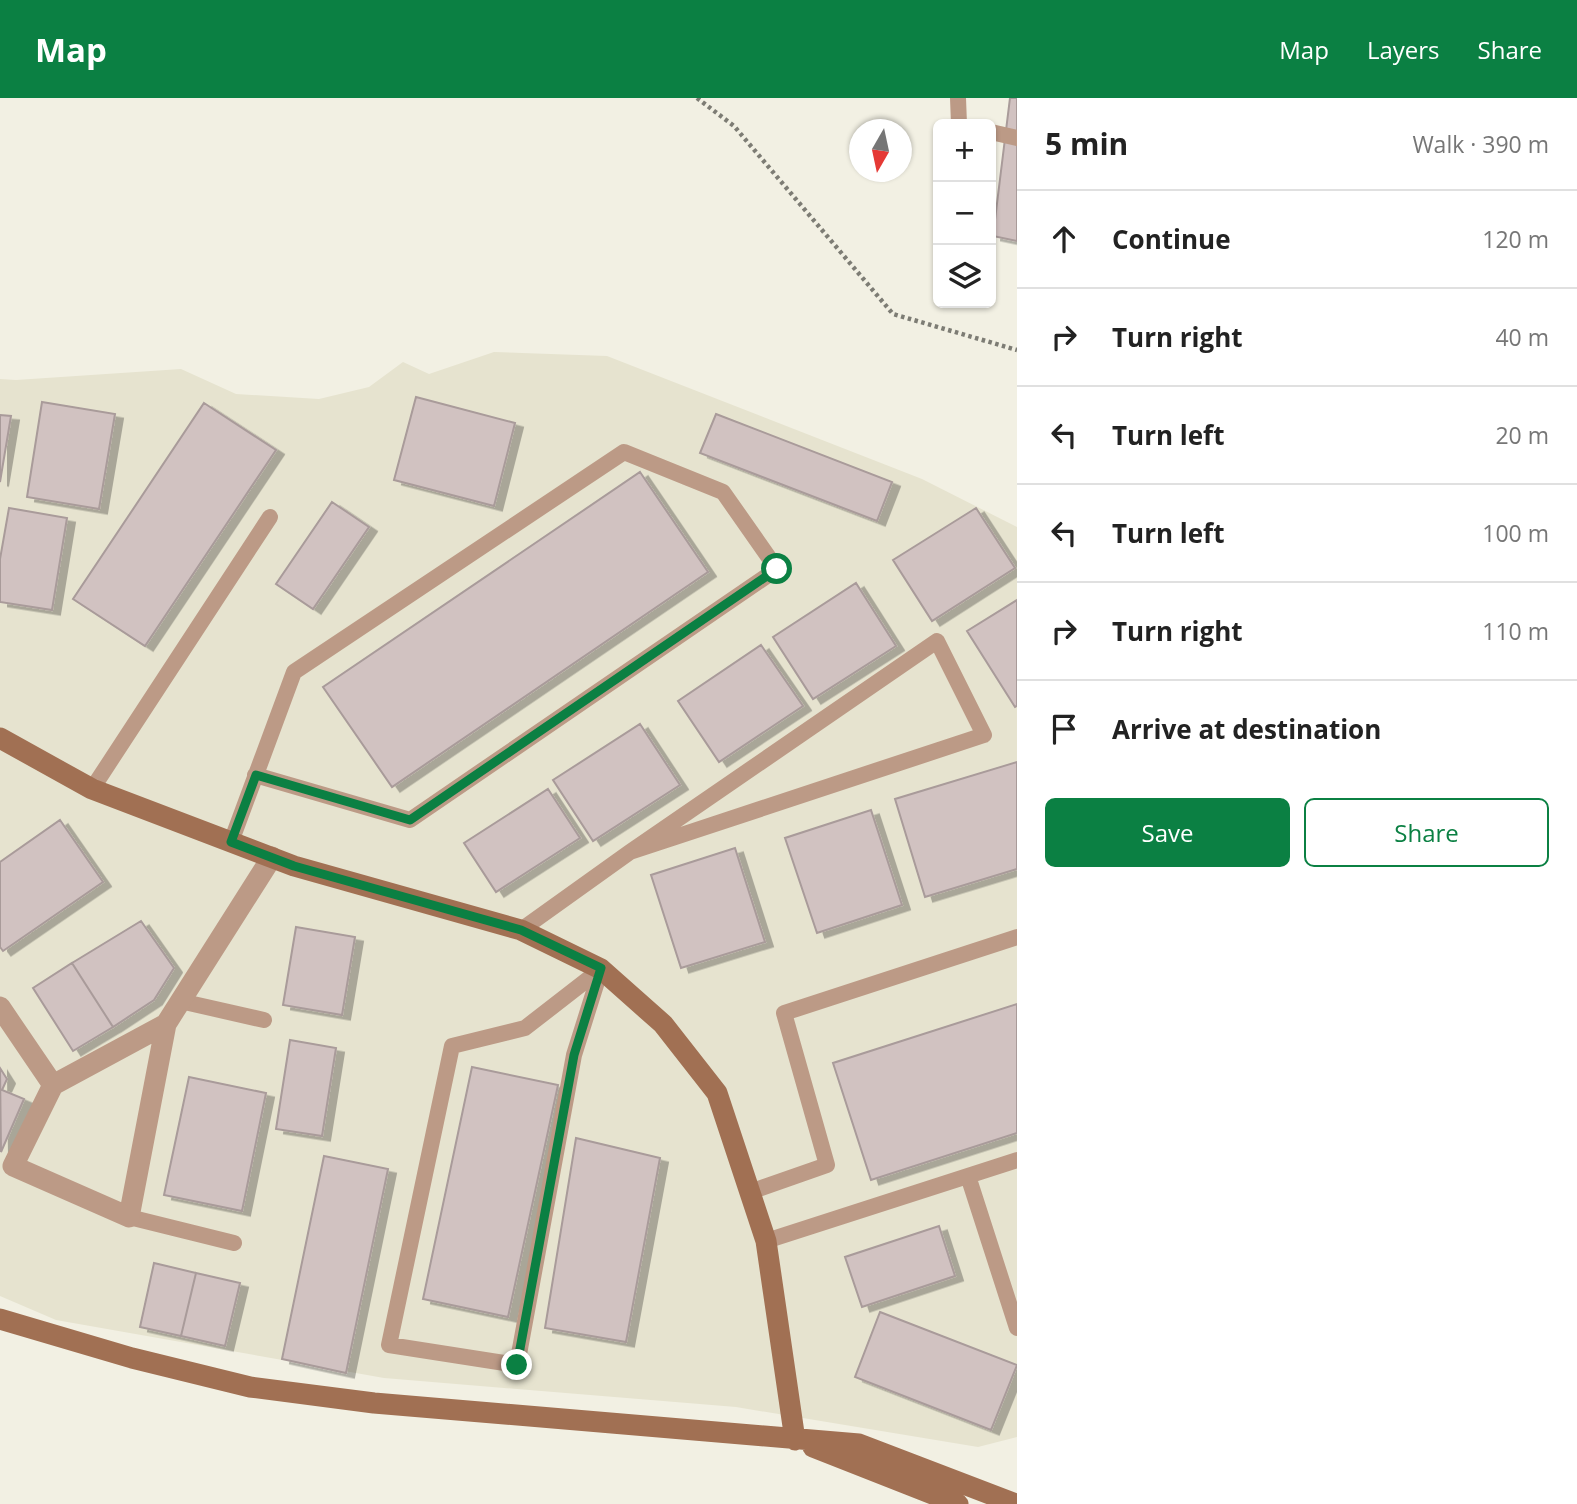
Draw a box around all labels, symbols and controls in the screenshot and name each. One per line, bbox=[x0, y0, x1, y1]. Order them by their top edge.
text: Map bbox=[35, 27, 107, 72]
text: Map bbox=[1279, 33, 1329, 66]
text: Layers bbox=[1367, 33, 1440, 66]
text: Share bbox=[1478, 33, 1542, 66]
north arrow bbox=[849, 119, 912, 182]
map controls bbox=[933, 119, 996, 308]
button: + bbox=[933, 119, 996, 182]
text: 5 min bbox=[1045, 123, 1128, 164]
text: Walk · 390 m bbox=[1412, 128, 1549, 160]
button: − bbox=[933, 182, 996, 245]
icon: ahead bbox=[1045, 220, 1083, 258]
text: Continue bbox=[1112, 221, 1231, 257]
text: 120 m bbox=[1482, 223, 1549, 255]
button: layers bbox=[933, 245, 996, 308]
icon: right bbox=[1045, 318, 1083, 356]
text: Turn right bbox=[1112, 319, 1243, 355]
text: 40 m bbox=[1495, 321, 1549, 353]
icon: left bbox=[1045, 416, 1083, 454]
text: Turn left bbox=[1112, 417, 1224, 453]
text: 20 m bbox=[1495, 419, 1549, 451]
icon: left bbox=[1045, 514, 1083, 552]
text: Turn left bbox=[1112, 515, 1224, 551]
text: 100 m bbox=[1482, 517, 1549, 549]
route start bbox=[761, 553, 792, 584]
icon: right bbox=[1045, 612, 1083, 650]
text: Turn right bbox=[1112, 613, 1243, 649]
text: 110 m bbox=[1482, 615, 1549, 647]
icon: arrive bbox=[1045, 710, 1083, 748]
text: Arrive at destination bbox=[1112, 711, 1381, 747]
button: Save bbox=[1045, 798, 1290, 867]
button: Share bbox=[1304, 798, 1549, 867]
route end bbox=[501, 1349, 532, 1380]

